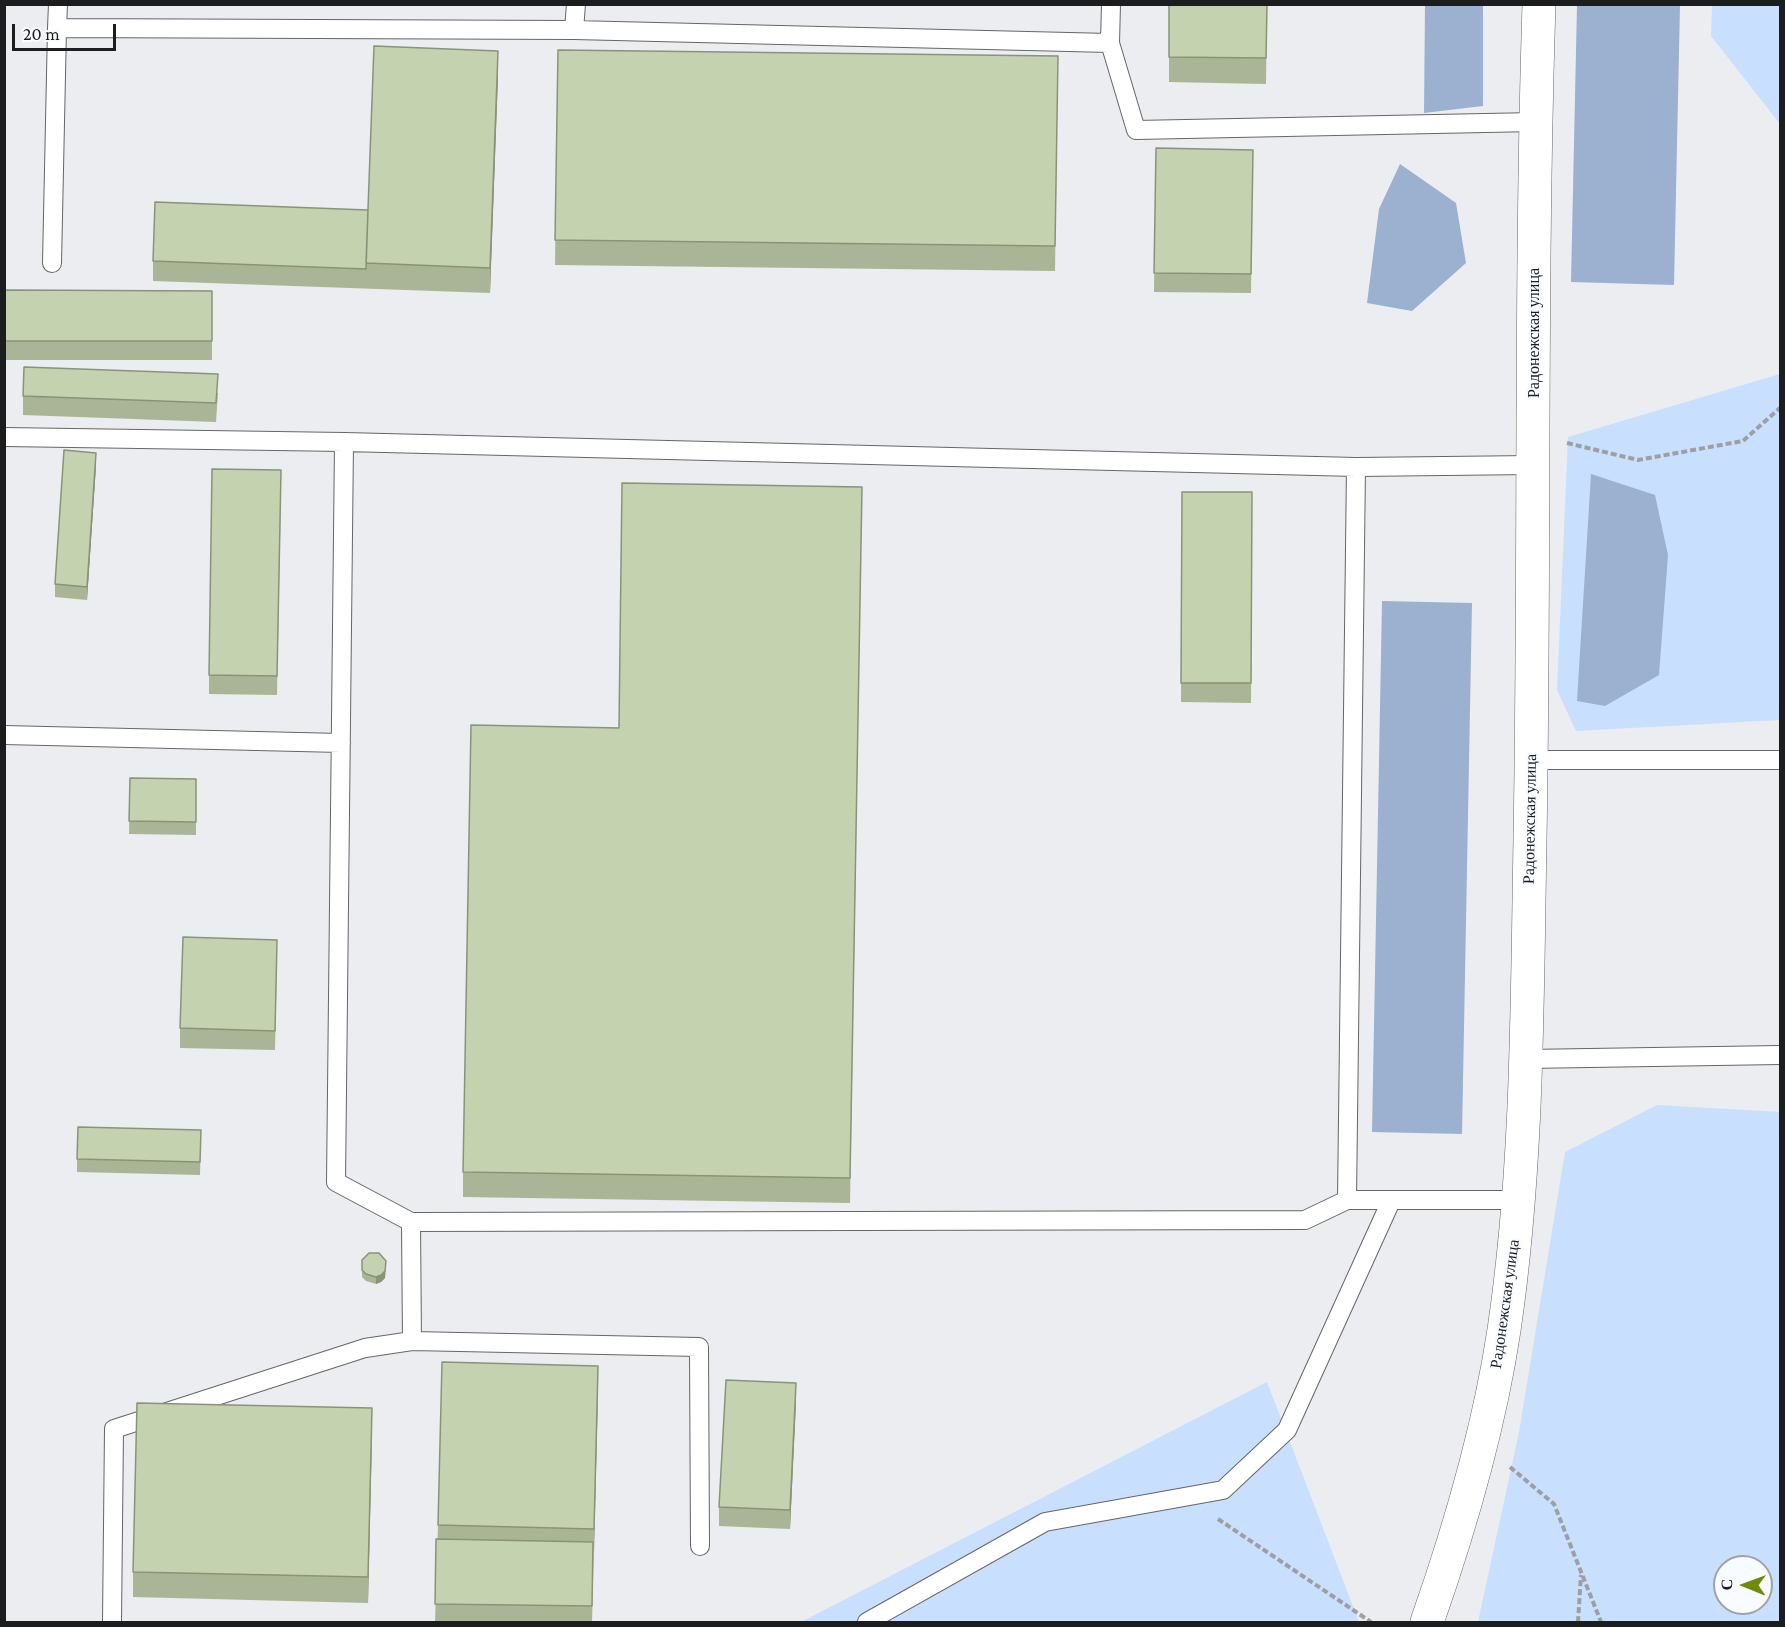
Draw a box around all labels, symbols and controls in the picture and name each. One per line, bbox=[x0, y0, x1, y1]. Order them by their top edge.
scale bar bbox=[15, 12, 118, 50]
text: 20 m bbox=[23, 24, 60, 44]
street label: Радонежская улица bbox=[1524, 268, 1544, 398]
street label: Радонежская улица bbox=[1519, 754, 1541, 884]
street label: Радонежская улица bbox=[1486, 1238, 1524, 1370]
north arrow bbox=[1713, 1555, 1773, 1615]
text: С bbox=[1718, 1579, 1735, 1591]

